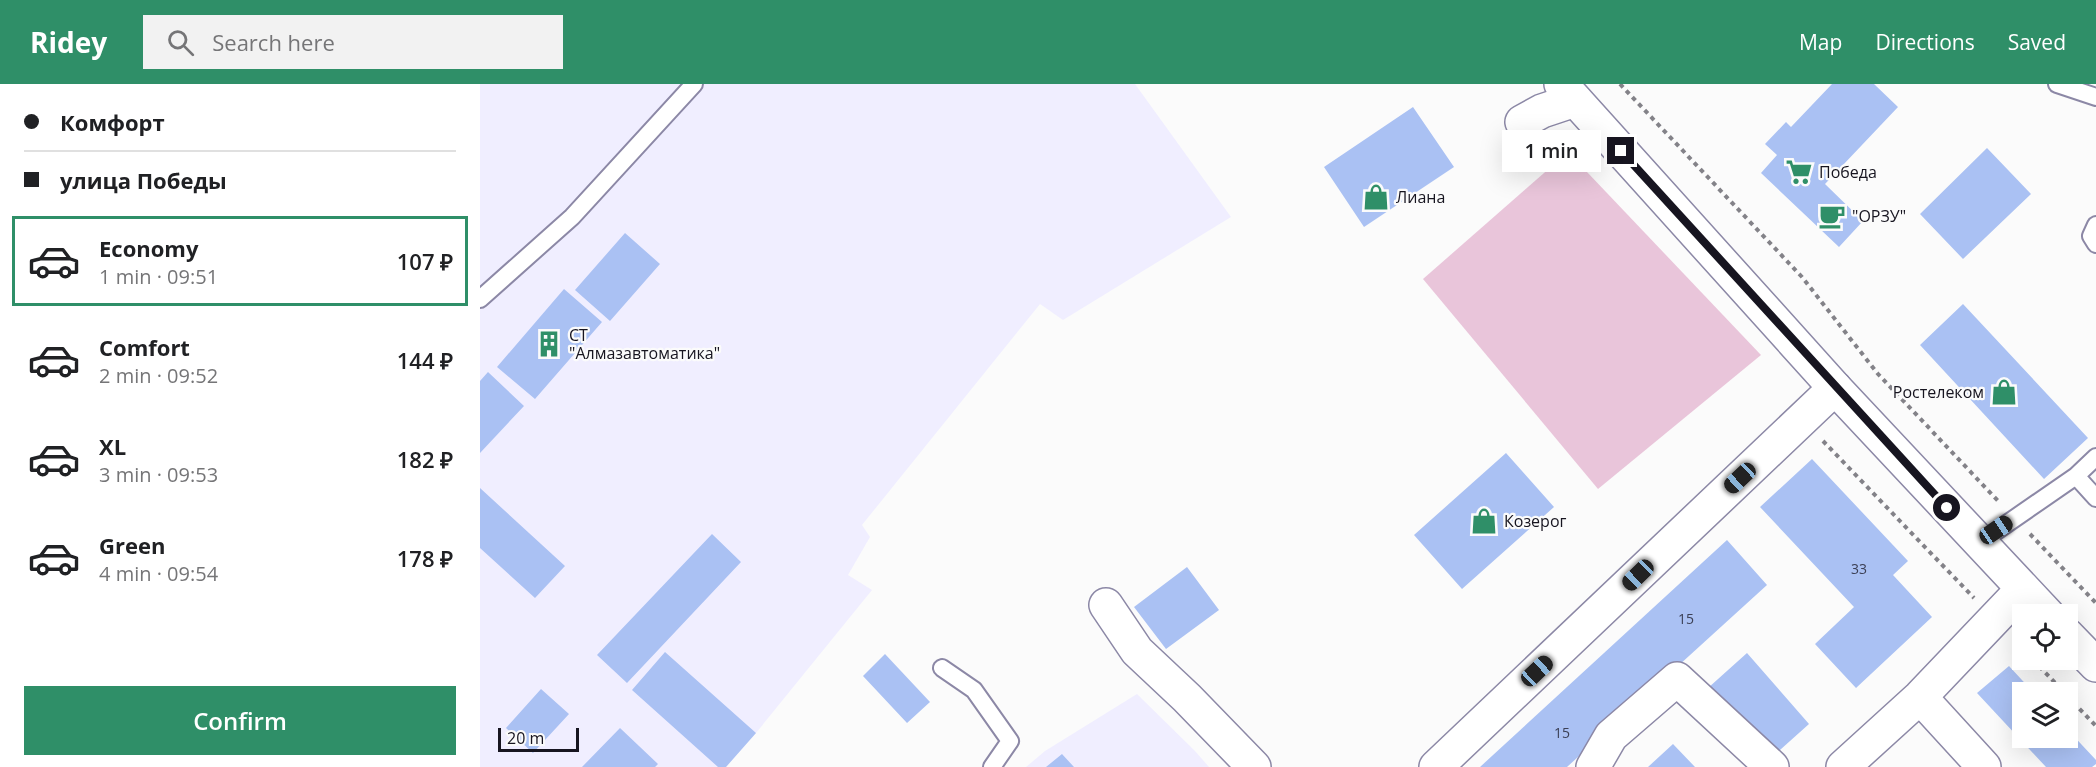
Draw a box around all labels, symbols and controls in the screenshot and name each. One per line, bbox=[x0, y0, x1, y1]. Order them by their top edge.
search box bbox=[143, 15, 563, 69]
text: Ridey bbox=[30, 23, 107, 61]
icon: search bbox=[164, 26, 197, 59]
text: Search here bbox=[212, 27, 335, 57]
text: Map bbox=[1799, 28, 1842, 56]
text: Directions bbox=[1875, 28, 1975, 56]
text: Saved bbox=[2008, 28, 2066, 56]
text: Комфорт bbox=[60, 107, 165, 137]
callout: 1 min bbox=[1501, 130, 1600, 172]
text: 1 min bbox=[1525, 137, 1579, 164]
route end bbox=[1607, 137, 1634, 164]
supermarket icon: Победа bbox=[1784, 157, 1814, 187]
place label: Победа bbox=[1819, 161, 1877, 183]
text: улица Победы bbox=[60, 165, 227, 195]
shop icon: Лиана bbox=[1361, 182, 1391, 212]
place label: Лиана bbox=[1396, 186, 1445, 208]
cafe icon: "ОРЗУ" bbox=[1817, 201, 1847, 231]
place label: "ОРЗУ" bbox=[1852, 205, 1906, 227]
text: Economy bbox=[99, 233, 198, 263]
icon: car bbox=[27, 234, 81, 288]
text: 107 ₽ bbox=[397, 246, 453, 276]
text: 1 min · 09:51 bbox=[99, 263, 218, 290]
place label: СТ "Алмазавтоматика" bbox=[569, 324, 720, 364]
building icon: СТ "Алмазавтоматика" bbox=[534, 329, 564, 359]
text: Comfort bbox=[99, 332, 190, 362]
icon: car bbox=[27, 333, 81, 387]
text: 144 ₽ bbox=[397, 345, 453, 375]
text: 2 min · 09:52 bbox=[99, 362, 218, 389]
shop icon: Ростелеком bbox=[1989, 377, 2019, 407]
place label: Ростелеком bbox=[1893, 381, 1984, 403]
text: XL bbox=[99, 431, 126, 461]
icon: car bbox=[27, 432, 81, 486]
text: 182 ₽ bbox=[397, 444, 453, 474]
car bbox=[1721, 459, 1759, 497]
text: 3 min · 09:53 bbox=[99, 461, 218, 488]
route start bbox=[1933, 494, 1960, 521]
shop icon: Козерог bbox=[1469, 506, 1499, 536]
place label: Козерог bbox=[1504, 510, 1567, 532]
car bbox=[1976, 512, 2016, 548]
text: Green bbox=[99, 530, 165, 560]
icon: car bbox=[27, 531, 81, 585]
text: 178 ₽ bbox=[397, 543, 453, 573]
car bbox=[1619, 556, 1657, 594]
house number: 33 bbox=[1851, 559, 1867, 578]
text: 4 min · 09:54 bbox=[99, 560, 218, 587]
map controls bbox=[2012, 604, 2078, 748]
button: locate bbox=[2012, 604, 2078, 670]
house number: 15 bbox=[1678, 609, 1694, 628]
car bbox=[1518, 652, 1556, 690]
button: layers bbox=[2012, 682, 2078, 748]
button: Confirm bbox=[24, 686, 456, 755]
house number: 15 bbox=[1554, 723, 1570, 742]
scale bar bbox=[498, 725, 579, 752]
text: 20 m bbox=[507, 727, 544, 749]

